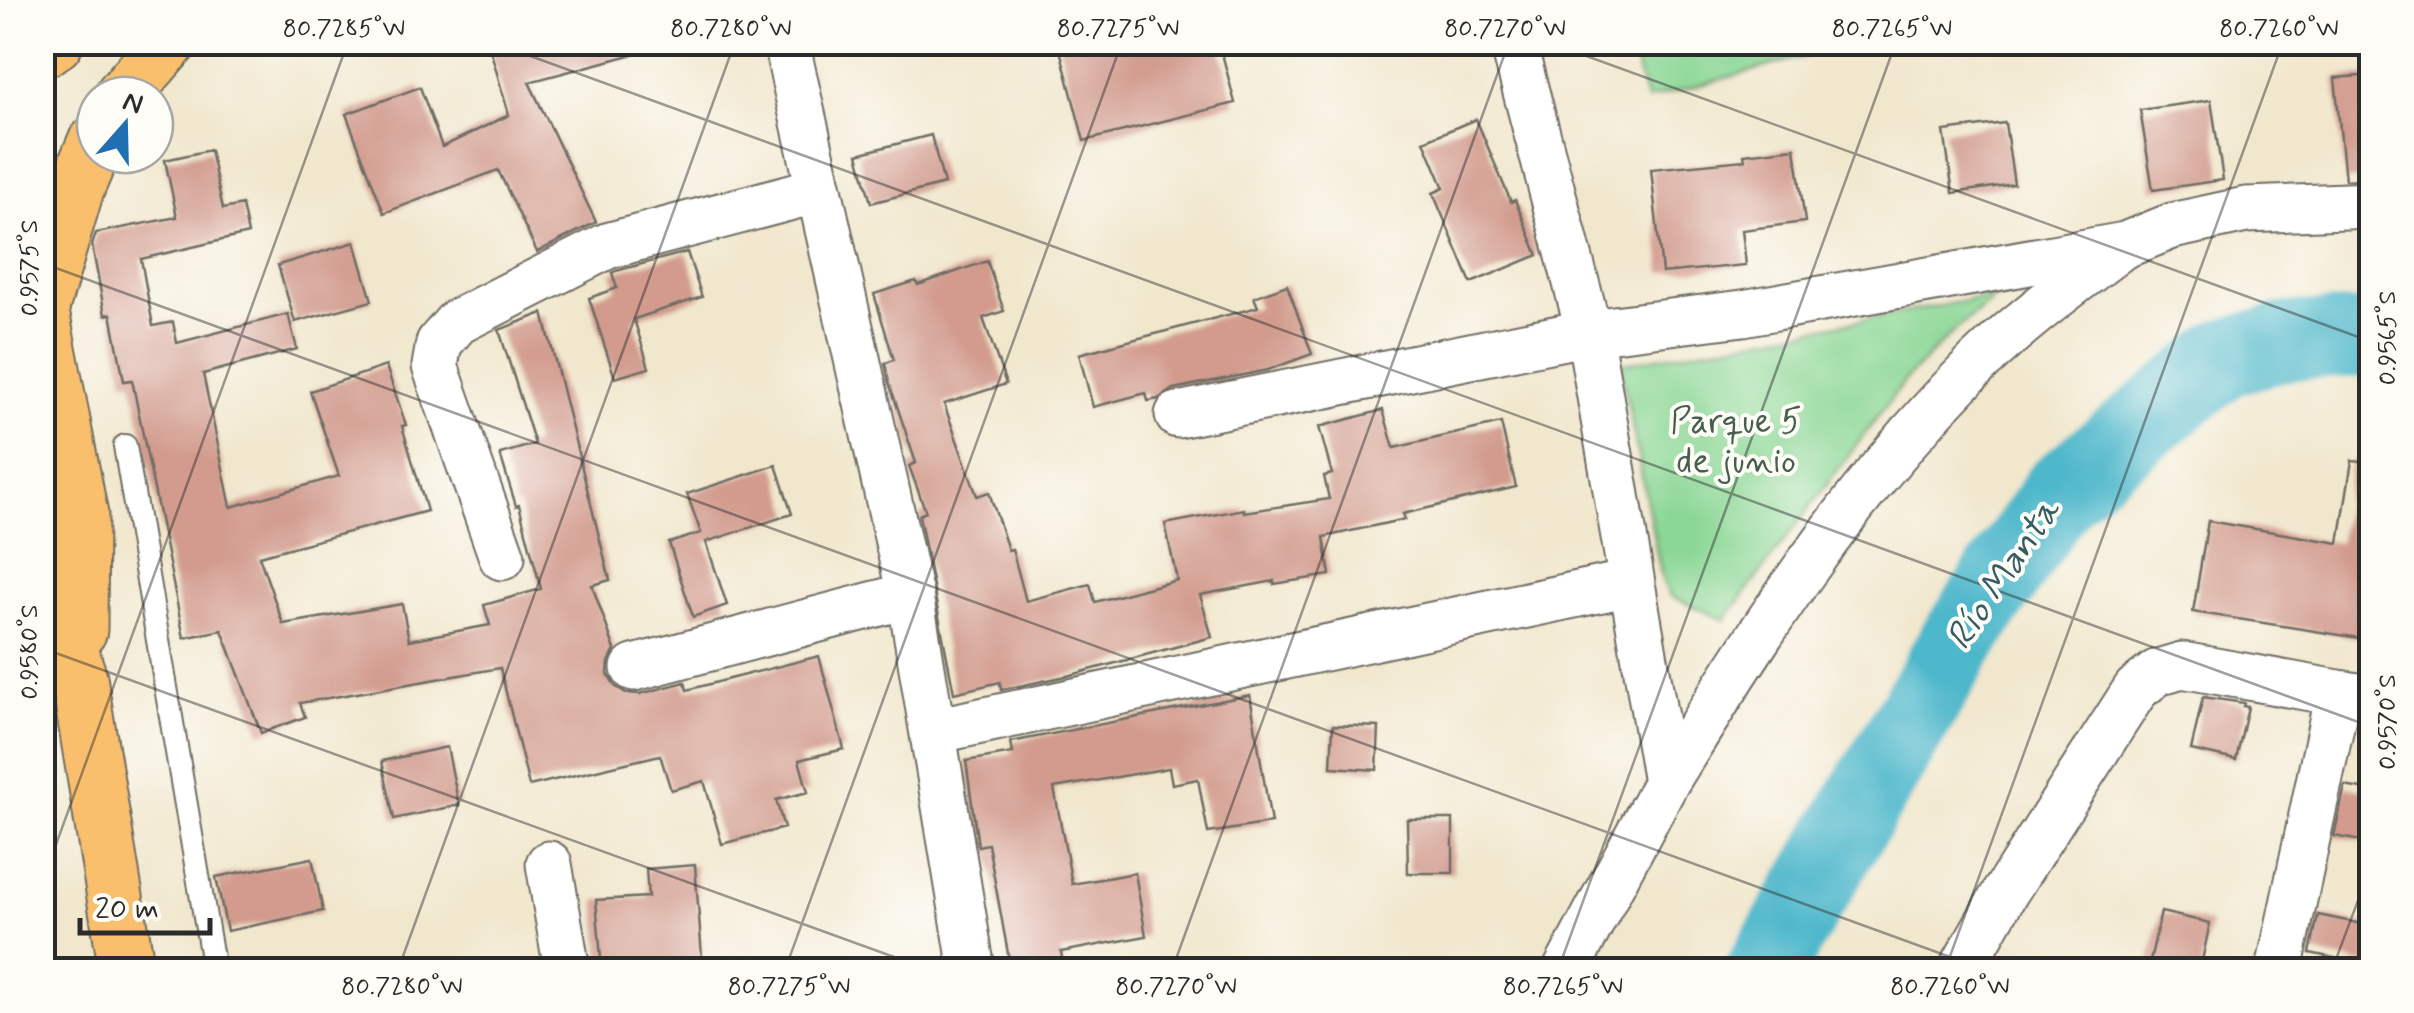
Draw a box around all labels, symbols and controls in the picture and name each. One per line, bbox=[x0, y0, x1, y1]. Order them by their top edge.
text: 80.7285°W bbox=[283, 13, 405, 46]
text: 80.7280°W bbox=[670, 13, 792, 46]
text: 80.7275°W bbox=[1057, 13, 1179, 46]
text: 80.7270°W bbox=[1444, 13, 1566, 46]
text: 80.7265°W bbox=[1832, 13, 1952, 46]
text: 80.7260°W bbox=[2219, 13, 2339, 46]
north arrow bbox=[75, 75, 175, 175]
text: N bbox=[118, 83, 148, 124]
text: 0.9575°S bbox=[14, 220, 47, 316]
text: 0.9565°S bbox=[2372, 291, 2405, 385]
park label: Parque 5 de junio bbox=[1670, 399, 1802, 485]
water label: Río Manta bbox=[1936, 489, 2073, 660]
text: 0.9580°S bbox=[14, 604, 47, 700]
text: 0.9570°S bbox=[2372, 674, 2405, 770]
scale bar bbox=[80, 873, 210, 935]
text: 20 m bbox=[95, 890, 159, 929]
text: 80.7280°W bbox=[341, 971, 463, 1004]
text: 80.7275°W bbox=[728, 971, 850, 1004]
text: 80.7270°W bbox=[1115, 971, 1237, 1004]
text: 80.7265°W bbox=[1503, 971, 1623, 1004]
text: 80.7260°W bbox=[1890, 971, 2010, 1004]

